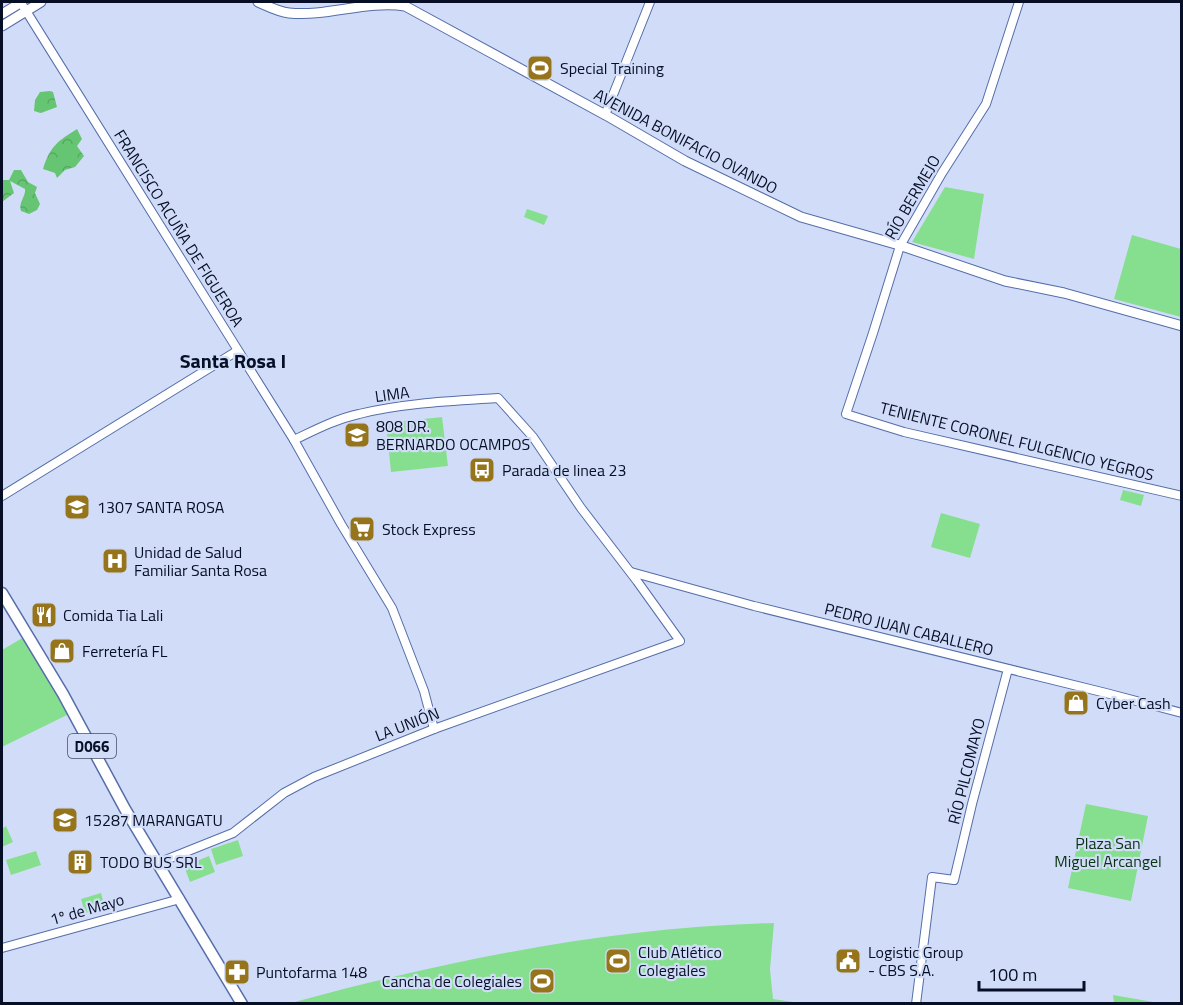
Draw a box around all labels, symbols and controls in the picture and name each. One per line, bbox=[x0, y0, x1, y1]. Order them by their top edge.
sports icon: Special Training bbox=[525, 53, 555, 83]
place label: Special Training bbox=[560, 56, 664, 80]
street label: AVENIDA BONIFACIO OVANDO bbox=[590, 82, 782, 200]
street label: FRANCISCO ACUÑA DE FIGUEROA bbox=[108, 125, 250, 332]
street label: RÍO BERMEJO bbox=[878, 150, 946, 244]
district label: Santa Rosa I bbox=[180, 345, 286, 376]
street label: LIMA bbox=[373, 380, 411, 408]
street label: TENIENTE CORONEL FULGENCIO YEGROS bbox=[878, 395, 1156, 487]
place label: 808 DR. BERNARDO OCAMPOS bbox=[376, 414, 530, 456]
school or university icon: 808 DR. BERNARDO OCAMPOS bbox=[342, 420, 372, 450]
bus stop icon: Parada de linea 23 bbox=[467, 455, 497, 485]
place label: Parada de linea 23 bbox=[502, 458, 626, 482]
school or university icon: 1307 SANTA ROSA bbox=[62, 492, 92, 522]
place label: 1307 SANTA ROSA bbox=[97, 495, 225, 519]
supermarket icon: Stock Express bbox=[347, 514, 377, 544]
place label: Stock Express bbox=[382, 517, 476, 541]
place label: Unidad de Salud Familiar Santa Rosa bbox=[134, 540, 267, 582]
hospital icon: Unidad de Salud Familiar Santa Rosa bbox=[100, 546, 130, 576]
street label: PEDRO JUAN CABALLERO bbox=[822, 596, 996, 662]
restaurant icon: Comida Tia Lali bbox=[29, 600, 59, 630]
place label: Comida Tia Lali bbox=[63, 603, 163, 627]
shop icon: Ferretería FL bbox=[47, 636, 77, 666]
place label: Ferretería FL bbox=[82, 639, 168, 663]
shop icon: Cyber Cash bbox=[1061, 688, 1091, 718]
place label: Cyber Cash bbox=[1096, 691, 1171, 715]
street label: LA UNIÓN bbox=[371, 701, 443, 747]
street label: RÍO PILCOMAYO bbox=[941, 715, 991, 827]
road number: D066 bbox=[68, 734, 116, 758]
school or university icon: 15287 MARANGATU bbox=[50, 805, 80, 835]
place label: 15287 MARANGATU bbox=[84, 808, 223, 832]
park label: Plaza San Miguel Arcangel bbox=[1054, 831, 1162, 873]
building icon: TODO BUS SRL bbox=[65, 847, 95, 877]
place label: TODO BUS SRL bbox=[100, 850, 202, 874]
street label: 1º de Mayo bbox=[47, 887, 127, 931]
place label: Club Atlético Colegiales bbox=[638, 940, 722, 982]
place label: Logistic Group - CBS S.A. bbox=[868, 940, 963, 982]
sports icon: Club Atlético Colegiales bbox=[603, 946, 633, 976]
public building icon: Logistic Group - CBS S.A. bbox=[833, 946, 863, 976]
scale bar bbox=[979, 954, 1084, 992]
pharmacy icon: Puntofarma 148 bbox=[222, 957, 252, 987]
place label: Puntofarma 148 bbox=[256, 960, 367, 984]
text: 100 m bbox=[988, 961, 1037, 988]
sports icon: Cancha de Colegiales bbox=[527, 966, 557, 996]
place label: Cancha de Colegiales bbox=[382, 969, 522, 993]

